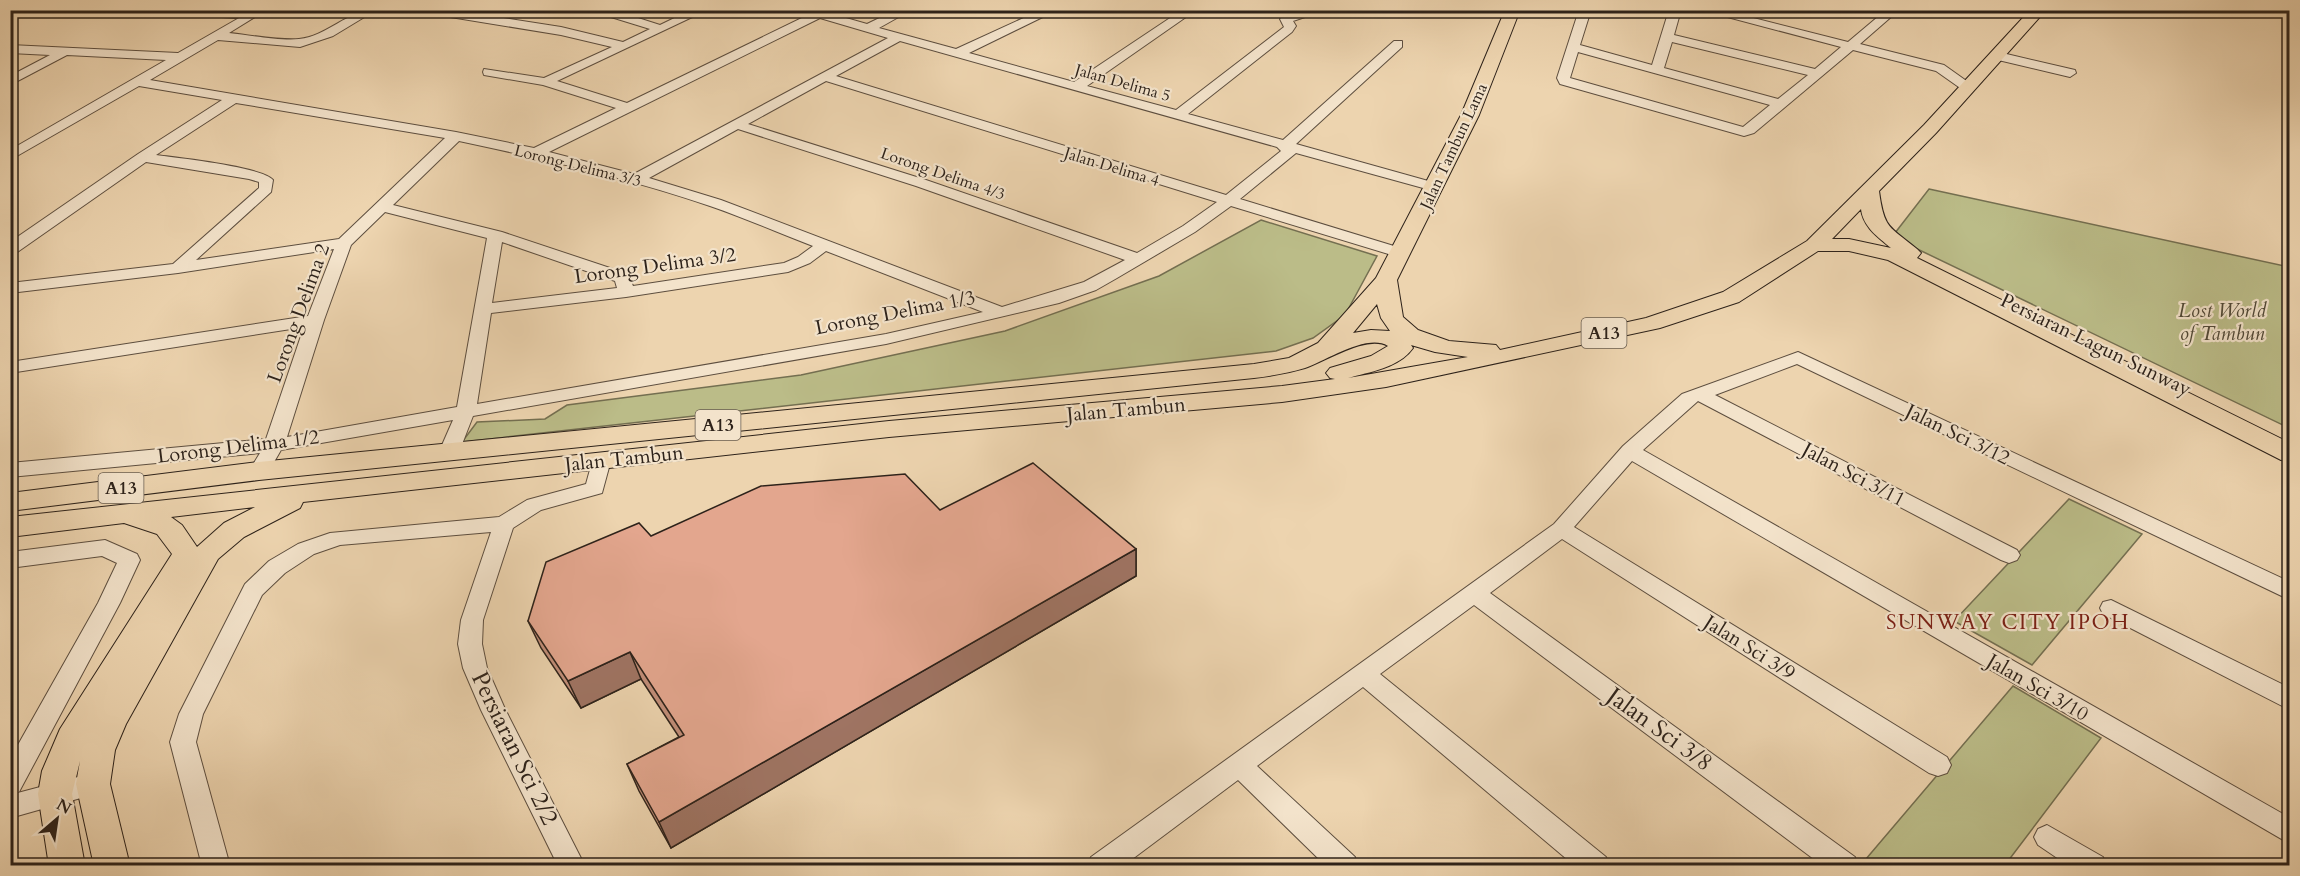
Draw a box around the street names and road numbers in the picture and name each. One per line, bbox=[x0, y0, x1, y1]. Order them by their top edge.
street label: Jalan Delima 5 bbox=[1070, 58, 1173, 107]
street label: Jalan Tambun Lama bbox=[1414, 80, 1493, 215]
street label: Lorong Delima 3/3 bbox=[512, 140, 644, 192]
street label: Jalan Delima 4 bbox=[1059, 141, 1162, 192]
street label: Lorong Delima 4/3 bbox=[877, 142, 1008, 206]
street label: Lorong Delima 2 bbox=[261, 240, 336, 386]
street label: Lorong Delima 3/2 bbox=[573, 241, 738, 290]
street label: Lorong Delima 1/3 bbox=[813, 284, 978, 341]
street label: Persiaran Lagun Sunway bbox=[1996, 286, 2196, 403]
road number: A13 bbox=[1582, 318, 1626, 348]
street label: Jalan Tambun bbox=[1063, 391, 1187, 428]
street label: Jalan Sci 3/12 bbox=[1898, 396, 2015, 471]
road number: A13 bbox=[696, 410, 740, 440]
street label: Lorong Delima 1/2 bbox=[156, 423, 321, 470]
street label: Jalan Sci 3/11 bbox=[1795, 435, 1910, 513]
street label: Jalan Tambun bbox=[560, 439, 685, 478]
road number: A13 bbox=[98, 473, 144, 503]
street label: Jalan Sci 3/9 bbox=[1696, 607, 1801, 686]
street label: Jalan Sci 3/10 bbox=[1979, 646, 2094, 727]
street label: Persiaran Sci 2/2 bbox=[463, 666, 566, 830]
street label: Jalan Sci 3/8 bbox=[1598, 678, 1719, 779]

